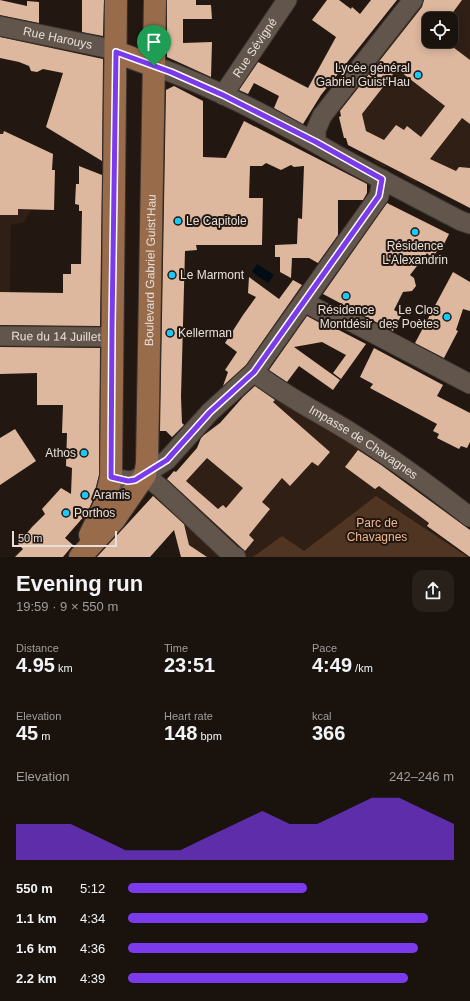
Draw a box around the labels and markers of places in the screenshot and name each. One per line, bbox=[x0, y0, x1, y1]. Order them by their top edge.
pin bbox=[137, 25, 171, 66]
place label: Lycée général Gabriel Guist'Hau bbox=[316, 61, 410, 89]
marker: Lycée général Gabriel Guist'Hau bbox=[413, 70, 423, 80]
place label: Le Capitole bbox=[186, 214, 247, 228]
marker: Le Capitole bbox=[173, 216, 183, 226]
marker: Résidence L'Alexandrin bbox=[410, 227, 420, 237]
place label: Résidence L'Alexandrin bbox=[382, 239, 448, 267]
place label: Le Marmont bbox=[180, 268, 245, 282]
marker: Le Marmont bbox=[167, 270, 177, 280]
marker: Résidence Montdésir bbox=[341, 291, 351, 301]
place label: Résidence Montdésir bbox=[318, 303, 375, 331]
place label: Le Clos des Poètes bbox=[379, 303, 439, 331]
marker: Le Clos des Poètes bbox=[442, 312, 452, 322]
place label: Kellerman bbox=[178, 326, 232, 340]
marker: Kellerman bbox=[165, 328, 175, 338]
place label: Athos bbox=[45, 446, 76, 460]
marker: Athos bbox=[79, 448, 89, 458]
place label: Aramis bbox=[93, 488, 130, 502]
marker: Aramis bbox=[80, 490, 90, 500]
place label: Porthos bbox=[74, 506, 115, 520]
marker: Porthos bbox=[61, 508, 71, 518]

